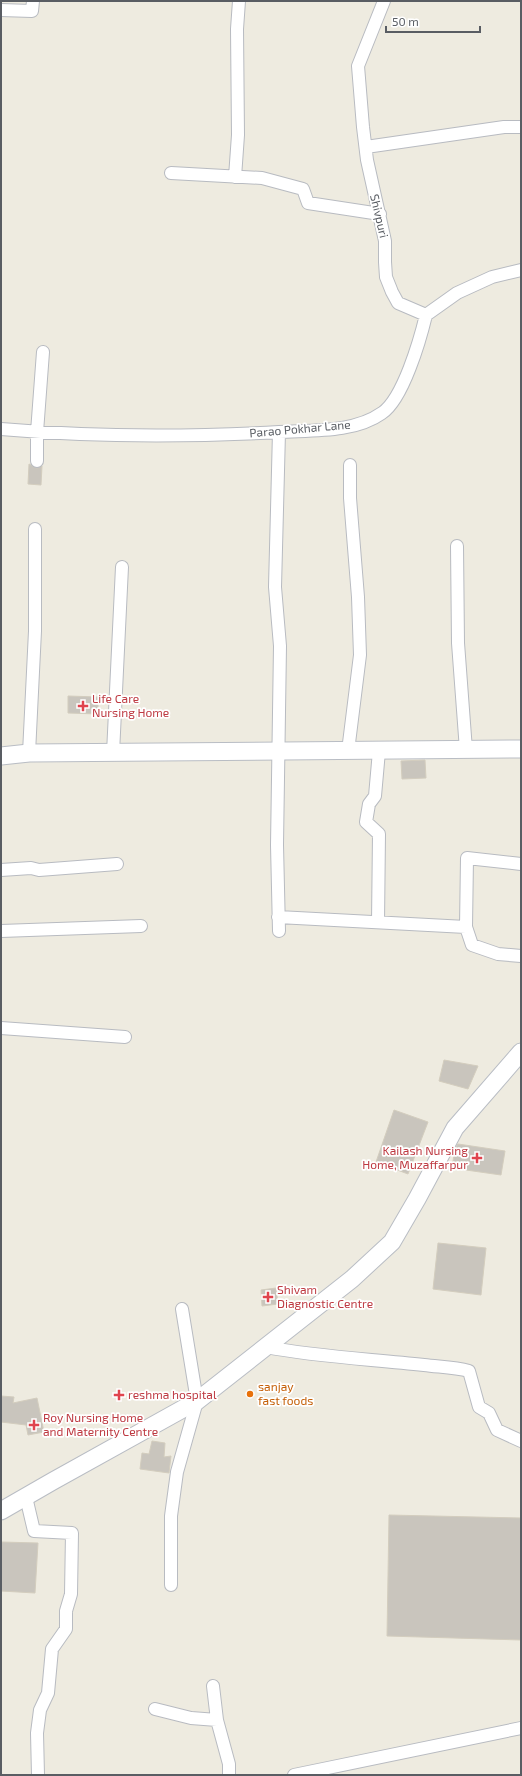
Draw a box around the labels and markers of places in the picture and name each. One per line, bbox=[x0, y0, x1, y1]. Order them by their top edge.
place label: Life Care Nursing Home bbox=[92, 691, 169, 719]
marker: Life Care Nursing Home bbox=[77, 700, 89, 712]
place label: Kailash Nursing Home, Muzaffarpur bbox=[362, 1143, 468, 1171]
marker: Kailash Nursing Home, Muzaffarpur bbox=[471, 1152, 483, 1164]
place label: Shivam Diagnostic Centre bbox=[277, 1282, 373, 1310]
marker: Shivam Diagnostic Centre bbox=[262, 1291, 274, 1303]
place label: sanjay fast foods bbox=[258, 1379, 313, 1407]
place label: reshma hospital bbox=[128, 1387, 217, 1401]
marker: reshma hospital bbox=[113, 1389, 125, 1401]
marker: sanjay fast foods bbox=[245, 1389, 255, 1399]
place label: Roy Nursing Home and Maternity Centre bbox=[43, 1410, 158, 1438]
marker: Roy Nursing Home and Maternity Centre bbox=[28, 1419, 40, 1431]

